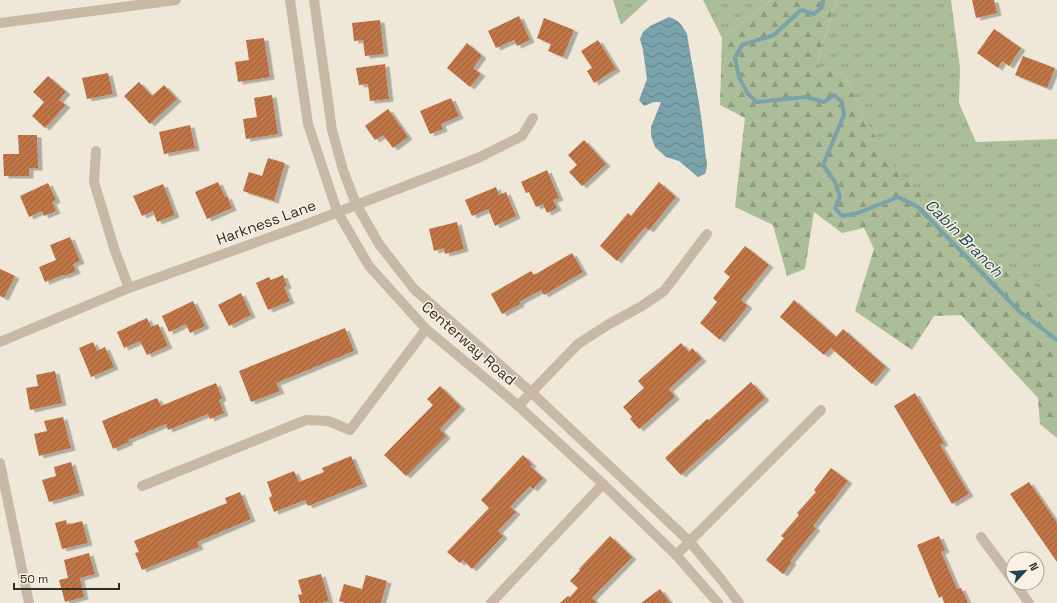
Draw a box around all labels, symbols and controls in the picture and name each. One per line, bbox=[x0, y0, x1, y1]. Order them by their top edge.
water label: Cabin Branch bbox=[920, 194, 1008, 282]
street label: Harkness Lane bbox=[213, 195, 319, 249]
street label: Centerway Road bbox=[418, 297, 520, 389]
north arrow bbox=[1005, 551, 1045, 591]
text: N bbox=[1026, 560, 1042, 573]
scale bar bbox=[14, 565, 119, 591]
text: 50 m bbox=[20, 571, 48, 587]

